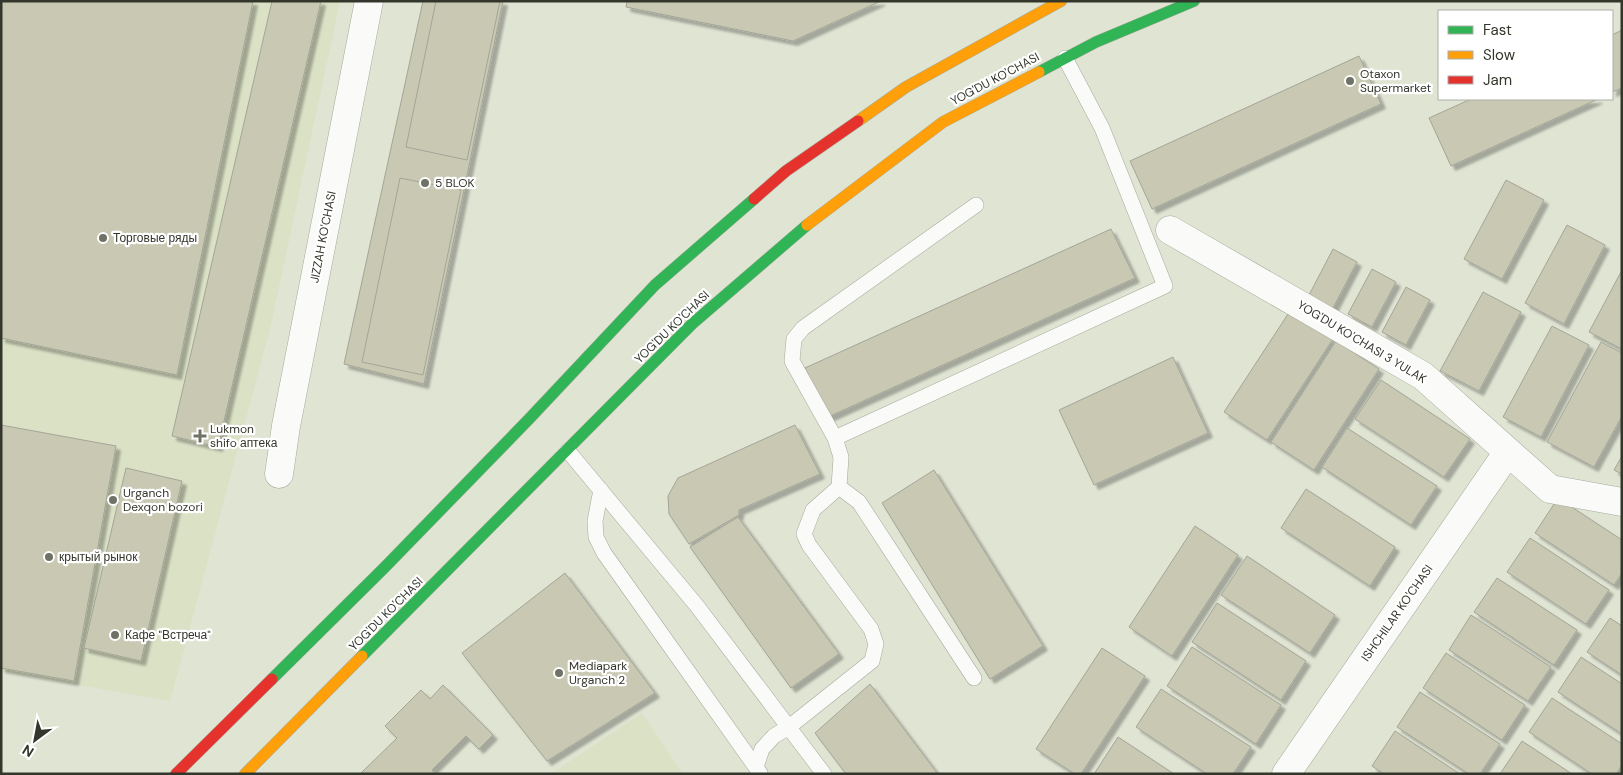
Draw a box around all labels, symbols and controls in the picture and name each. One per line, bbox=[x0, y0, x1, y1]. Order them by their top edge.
legend bbox=[1438, 10, 1613, 100]
text: Fast bbox=[1483, 20, 1512, 40]
text: Slow bbox=[1483, 45, 1516, 65]
street label: YOG'DU KO'CHASI bbox=[948, 49, 1042, 109]
place label: Otaxon Supermarket bbox=[1360, 66, 1431, 96]
text: Jam bbox=[1483, 70, 1512, 90]
marker: Otaxon Supermarket bbox=[1344, 75, 1356, 87]
place label: 5 BLOK bbox=[435, 175, 475, 191]
marker: 5 BLOK bbox=[419, 177, 431, 189]
street label: JIZZAH KO'CHASI bbox=[306, 190, 340, 284]
place label: Торговые ряды bbox=[113, 230, 197, 246]
marker: Торговые ряды bbox=[97, 232, 109, 244]
street label: YOG'DU KO'CHASI bbox=[631, 287, 713, 367]
street label: YOG'DU KO'CHASI 3 YULAK bbox=[1295, 297, 1429, 387]
place label: Lukmon shifo аптека bbox=[210, 421, 278, 451]
marker: Lukmon shifo аптека bbox=[194, 430, 206, 442]
place label: Urganch Dexqon bozori bbox=[123, 485, 203, 515]
marker: Urganch Dexqon bozori bbox=[107, 494, 119, 506]
place label: крытый рынок bbox=[59, 549, 138, 565]
marker: крытый рынок bbox=[43, 551, 55, 563]
street label: ISHCHILAR KO'CHASI bbox=[1358, 562, 1436, 664]
street label: YOG'DU KO'CHASI bbox=[346, 574, 426, 654]
place label: Кафе "Встреча" bbox=[125, 627, 211, 643]
marker: Кафе "Встреча" bbox=[109, 629, 121, 641]
place label: Mediapark Urganch 2 bbox=[569, 658, 627, 688]
marker: Mediapark Urganch 2 bbox=[553, 667, 565, 679]
north arrow bbox=[10, 715, 60, 765]
text: N bbox=[19, 741, 37, 761]

